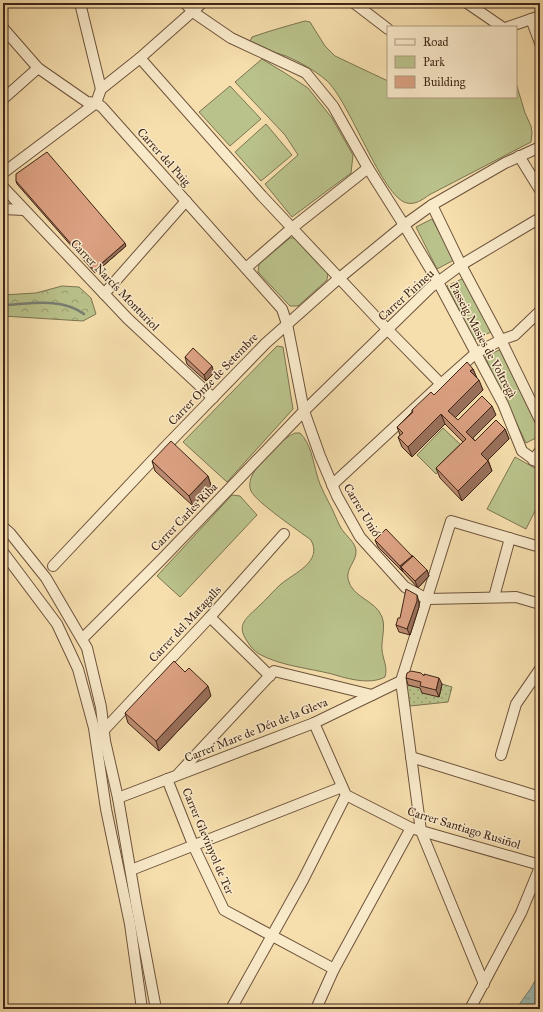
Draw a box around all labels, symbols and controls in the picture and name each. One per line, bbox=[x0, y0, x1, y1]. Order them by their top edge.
legend bbox=[387, 26, 517, 98]
text: Road bbox=[423, 35, 449, 49]
text: Park bbox=[423, 55, 445, 69]
text: Building bbox=[423, 75, 466, 90]
street label: Carrer del Puig bbox=[134, 125, 194, 190]
street label: Carrer Narcís Monturiol bbox=[68, 236, 163, 334]
street label: Carrer Pirineu bbox=[375, 266, 437, 324]
street label: Passeig Masies de Voltregà bbox=[446, 280, 520, 401]
street label: Carrer Onze de Setembre bbox=[165, 330, 261, 428]
street label: Carrer Carles Riba bbox=[148, 479, 221, 554]
street label: Carrer Unió bbox=[341, 481, 383, 539]
street label: Carrer del Matagalls bbox=[146, 583, 225, 666]
street label: Carrer Mare de Déu de la Gleva bbox=[182, 695, 330, 765]
street label: Carrer Glevinyol de Ter bbox=[179, 786, 237, 897]
street label: Carrer Santiago Rusiñol bbox=[405, 804, 523, 853]

